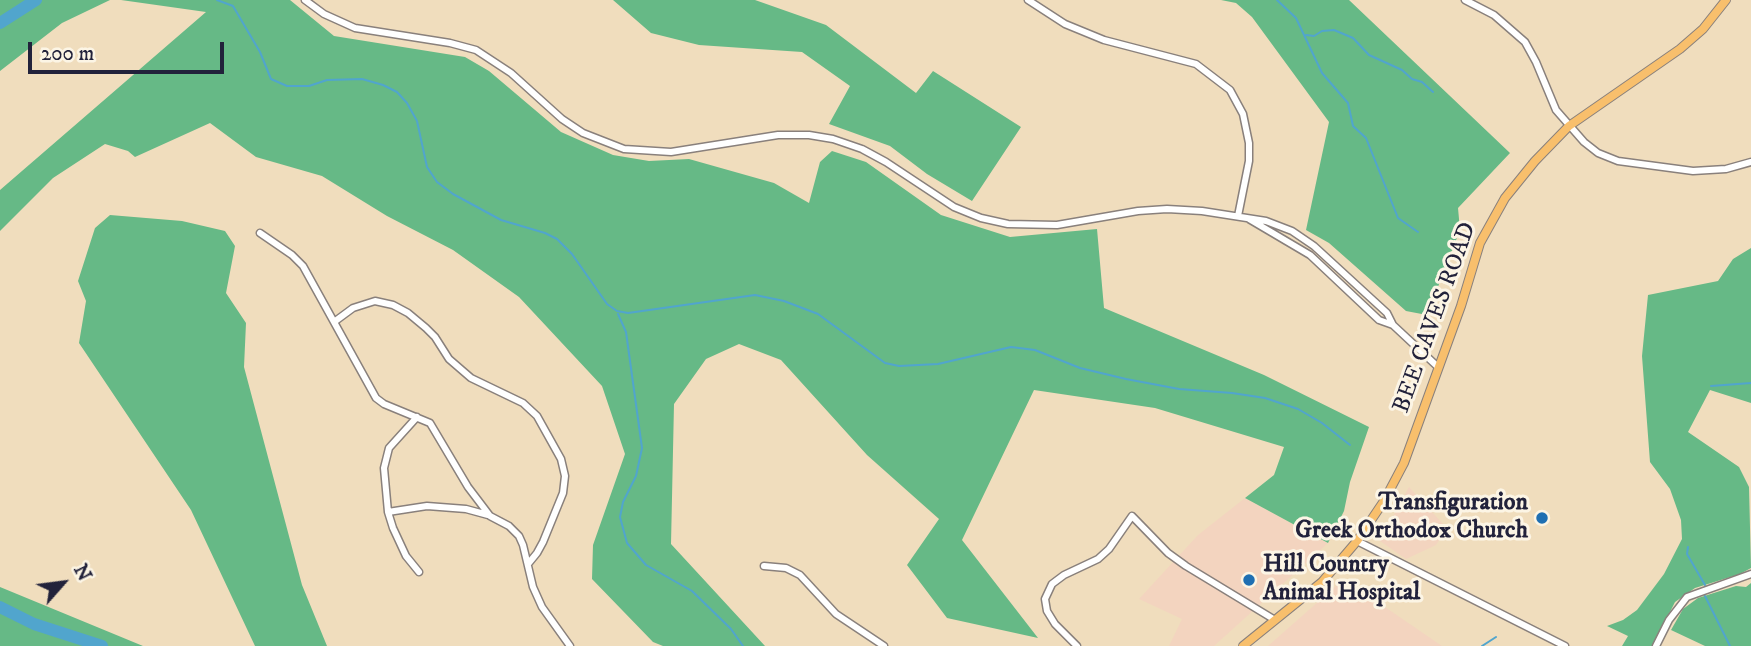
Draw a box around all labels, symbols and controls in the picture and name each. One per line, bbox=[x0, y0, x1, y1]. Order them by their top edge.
scale bar bbox=[32, 28, 228, 72]
text: 200 m bbox=[41, 41, 94, 67]
street label: BEE CAVES ROAD bbox=[1388, 219, 1484, 417]
place label: Transfiguration Greek Orthodox Church bbox=[1295, 490, 1528, 546]
marker: Transfiguration Greek Orthodox Church bbox=[1534, 510, 1550, 526]
north arrow bbox=[28, 548, 98, 618]
place label: Hill Country Animal Hospital bbox=[1263, 552, 1420, 608]
text: N bbox=[68, 561, 96, 585]
marker: Hill Country Animal Hospital bbox=[1241, 572, 1257, 588]

